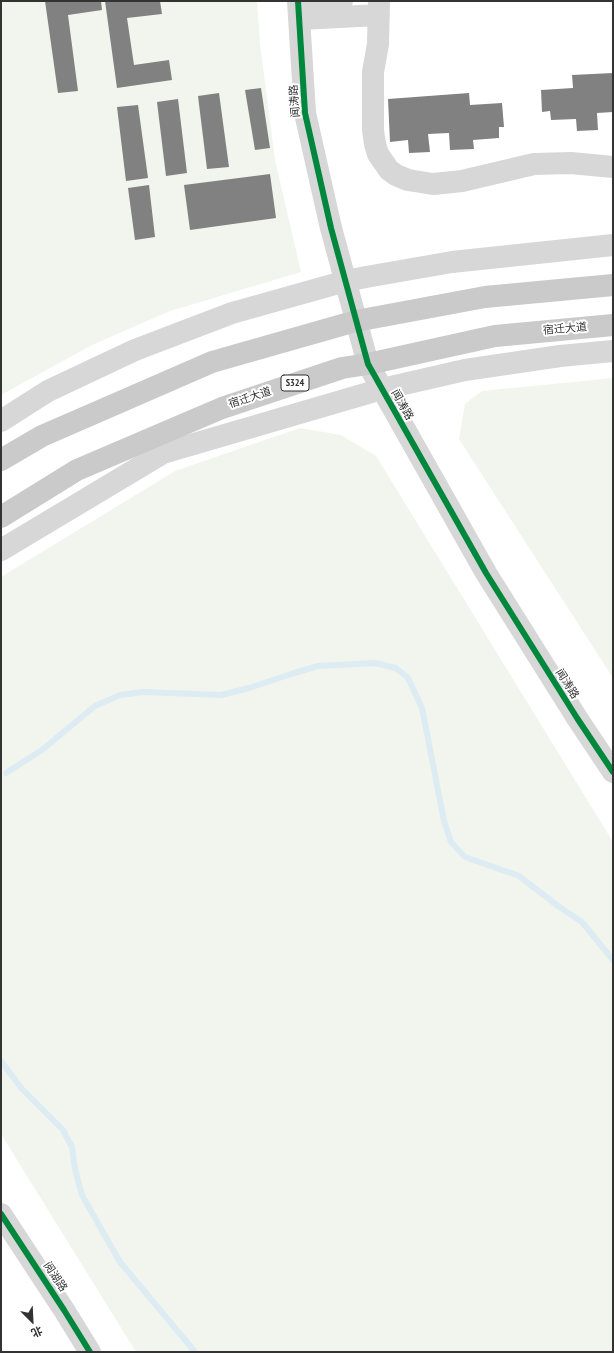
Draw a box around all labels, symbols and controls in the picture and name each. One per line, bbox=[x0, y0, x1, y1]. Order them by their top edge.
street label: 闻涛路 bbox=[287, 84, 303, 118]
street label: 宿迁大道 bbox=[543, 321, 587, 337]
road number: S324 bbox=[281, 375, 309, 391]
street label: 宿迁大道 bbox=[227, 385, 273, 411]
street label: 闻涛路 bbox=[388, 387, 416, 423]
street label: 闻涛路 bbox=[553, 667, 581, 701]
street label: 阅湖路 bbox=[40, 1260, 70, 1294]
north arrow bbox=[12, 1301, 52, 1341]
text: 北 bbox=[29, 1323, 45, 1341]

